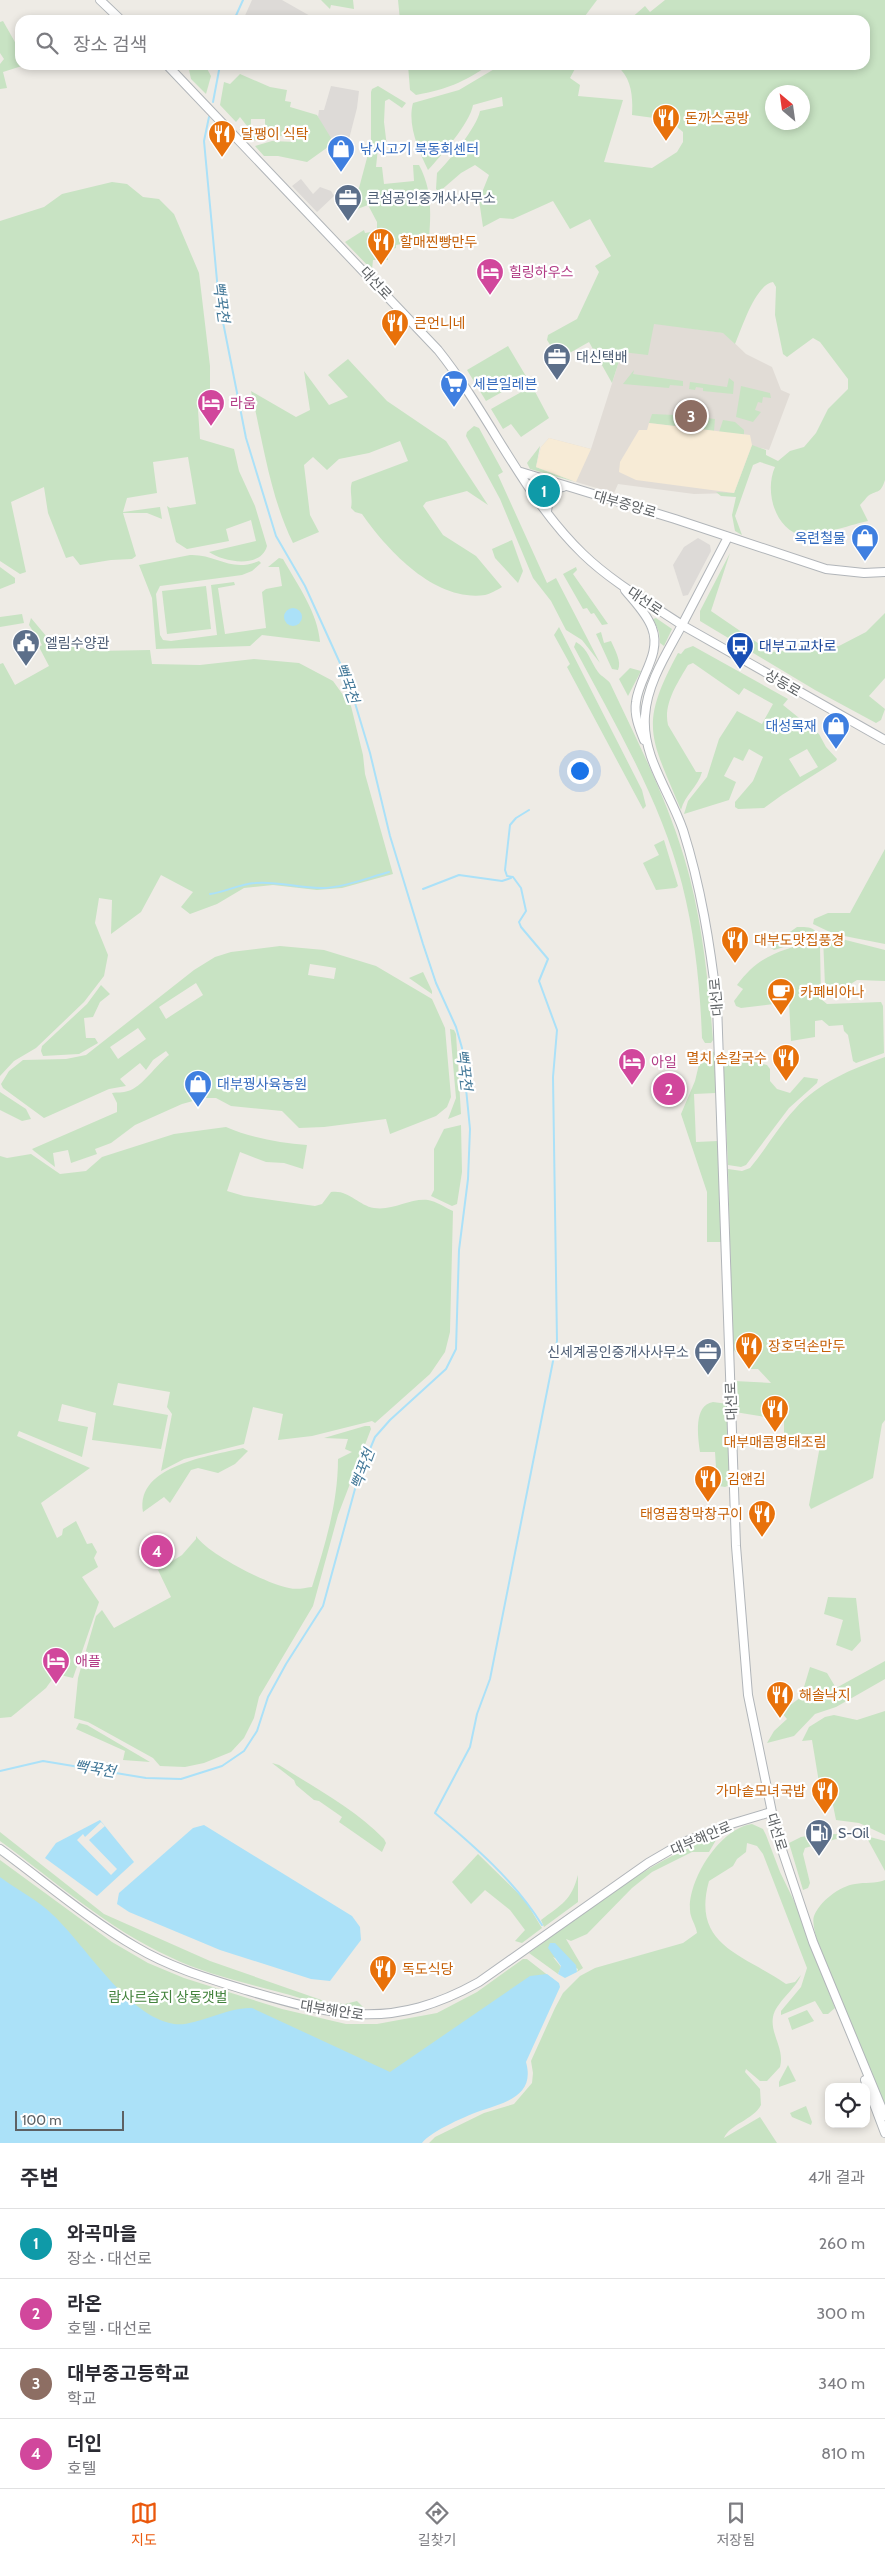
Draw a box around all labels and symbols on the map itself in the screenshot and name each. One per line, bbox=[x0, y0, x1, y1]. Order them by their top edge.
north arrow bbox=[765, 85, 810, 130]
restaurant icon: 돈까스공방 bbox=[651, 103, 681, 142]
place label: 돈까스공방 bbox=[685, 109, 750, 127]
restaurant icon: 달팽이 식탁 bbox=[207, 119, 237, 158]
place label: 달팽이 식탁 bbox=[241, 125, 309, 143]
shop icon: 낚시고기 북동회센터 bbox=[326, 134, 356, 173]
place label: 낚시고기 북동회센터 bbox=[360, 140, 479, 158]
office icon: 큰섬공인중개사사무소 bbox=[333, 183, 363, 222]
place label: 큰섬공인중개사사무소 bbox=[367, 189, 496, 207]
restaurant icon: 할매찐빵만두 bbox=[366, 227, 396, 266]
place label: 할매찐빵만두 bbox=[400, 233, 477, 251]
hotel icon: 힐링하우스 bbox=[475, 257, 505, 296]
street label: 대선로 bbox=[356, 263, 396, 303]
place label: 힐링하우스 bbox=[509, 263, 574, 281]
water label: 뻑꾹천 bbox=[209, 280, 233, 326]
restaurant icon: 큰언니네 bbox=[380, 308, 410, 347]
place label: 큰언니네 bbox=[414, 314, 466, 332]
office icon: 대신택배 bbox=[542, 342, 572, 381]
place label: 대신택배 bbox=[576, 348, 628, 366]
supermarket icon: 세븐일레븐 bbox=[439, 369, 469, 408]
place label: 세븐일레븐 bbox=[473, 375, 538, 393]
hotel icon: 라움 bbox=[196, 388, 226, 427]
place label: 라움 bbox=[230, 394, 256, 412]
pin: 3 bbox=[675, 397, 707, 435]
pin: 1 bbox=[528, 472, 560, 510]
street label: 대부중앙로 bbox=[592, 486, 659, 522]
shop icon: 옥련철물 bbox=[850, 523, 880, 562]
place label: 옥련철물 bbox=[794, 529, 846, 547]
street label: 대선로 bbox=[624, 583, 666, 619]
public building icon: 엘림수양관 bbox=[11, 628, 41, 667]
bus stop icon: 대부고교차로 bbox=[725, 631, 755, 670]
place label: 엘림수양관 bbox=[45, 634, 110, 652]
place label: 대부고교차로 bbox=[759, 637, 836, 655]
water label: 뻑꾹천 bbox=[331, 660, 363, 708]
street label: 상동로 bbox=[762, 666, 804, 701]
shop icon: 대성목재 bbox=[821, 711, 851, 750]
place label: 대성목재 bbox=[765, 717, 817, 735]
your location bbox=[567, 758, 593, 784]
restaurant icon: 대부도맛집풍경 bbox=[720, 925, 750, 964]
place label: 대부도맛집풍경 bbox=[754, 931, 844, 949]
street label: 대선로 bbox=[705, 977, 727, 1017]
cafe icon: 카페비아나 bbox=[766, 977, 796, 1016]
place label: 카페비아나 bbox=[800, 983, 865, 1001]
restaurant icon: 멸치 손칼국수 bbox=[771, 1043, 801, 1082]
hotel icon: 아일 bbox=[617, 1047, 647, 1086]
water label: 뻑꾹천 bbox=[453, 1048, 476, 1094]
place label: 멸치 손칼국수 bbox=[687, 1049, 767, 1067]
place label: 아일 bbox=[651, 1053, 677, 1071]
shop icon: 대부꿩사육농원 bbox=[183, 1069, 213, 1108]
pin: 2 bbox=[653, 1070, 685, 1108]
place label: 대부꿩사육농원 bbox=[217, 1075, 307, 1093]
restaurant icon: 장호덕손만두 bbox=[734, 1331, 764, 1370]
office icon: 신세계공인중개사사무소 bbox=[693, 1337, 723, 1376]
place label: 장호덕손만두 bbox=[768, 1337, 845, 1355]
place label: 신세계공인중개사사무소 bbox=[547, 1343, 689, 1361]
street label: 대선로 bbox=[721, 1381, 741, 1421]
restaurant icon: 대부매콤명태조림 bbox=[760, 1394, 790, 1433]
place label: 대부매콤명태조림 bbox=[723, 1433, 827, 1451]
water label: 뻑꾹천 bbox=[347, 1444, 379, 1492]
restaurant icon: 김앤김 bbox=[693, 1464, 723, 1503]
place label: 김앤김 bbox=[727, 1470, 766, 1488]
restaurant icon: 태영곱창막창구이 bbox=[747, 1499, 777, 1538]
place label: 태영곱창막창구이 bbox=[640, 1505, 743, 1523]
pin: 4 bbox=[141, 1532, 173, 1570]
hotel icon: 애플 bbox=[41, 1646, 71, 1685]
place label: 애플 bbox=[75, 1652, 101, 1670]
restaurant icon: 해솔낙지 bbox=[765, 1680, 795, 1719]
place label: 해솔낙지 bbox=[799, 1686, 851, 1704]
water label: 뻑꾹천 bbox=[73, 1757, 119, 1781]
restaurant icon: 가마솥모녀국밥 bbox=[810, 1776, 840, 1815]
place label: 가마솥모녀국밥 bbox=[716, 1782, 806, 1800]
street label: 대선로 bbox=[763, 1811, 791, 1853]
street label: 대부해안로 bbox=[668, 1817, 734, 1859]
fuel station icon: S-Oil bbox=[804, 1818, 834, 1857]
place label: S-Oil bbox=[838, 1824, 870, 1842]
restaurant icon: 독도식당 bbox=[368, 1954, 398, 1993]
place label: 독도식당 bbox=[402, 1960, 454, 1978]
park label: 람사르습지 상동갯벌 bbox=[108, 1988, 228, 2006]
street label: 대부해안로 bbox=[299, 1996, 365, 2024]
scale bar bbox=[15, 2108, 124, 2131]

